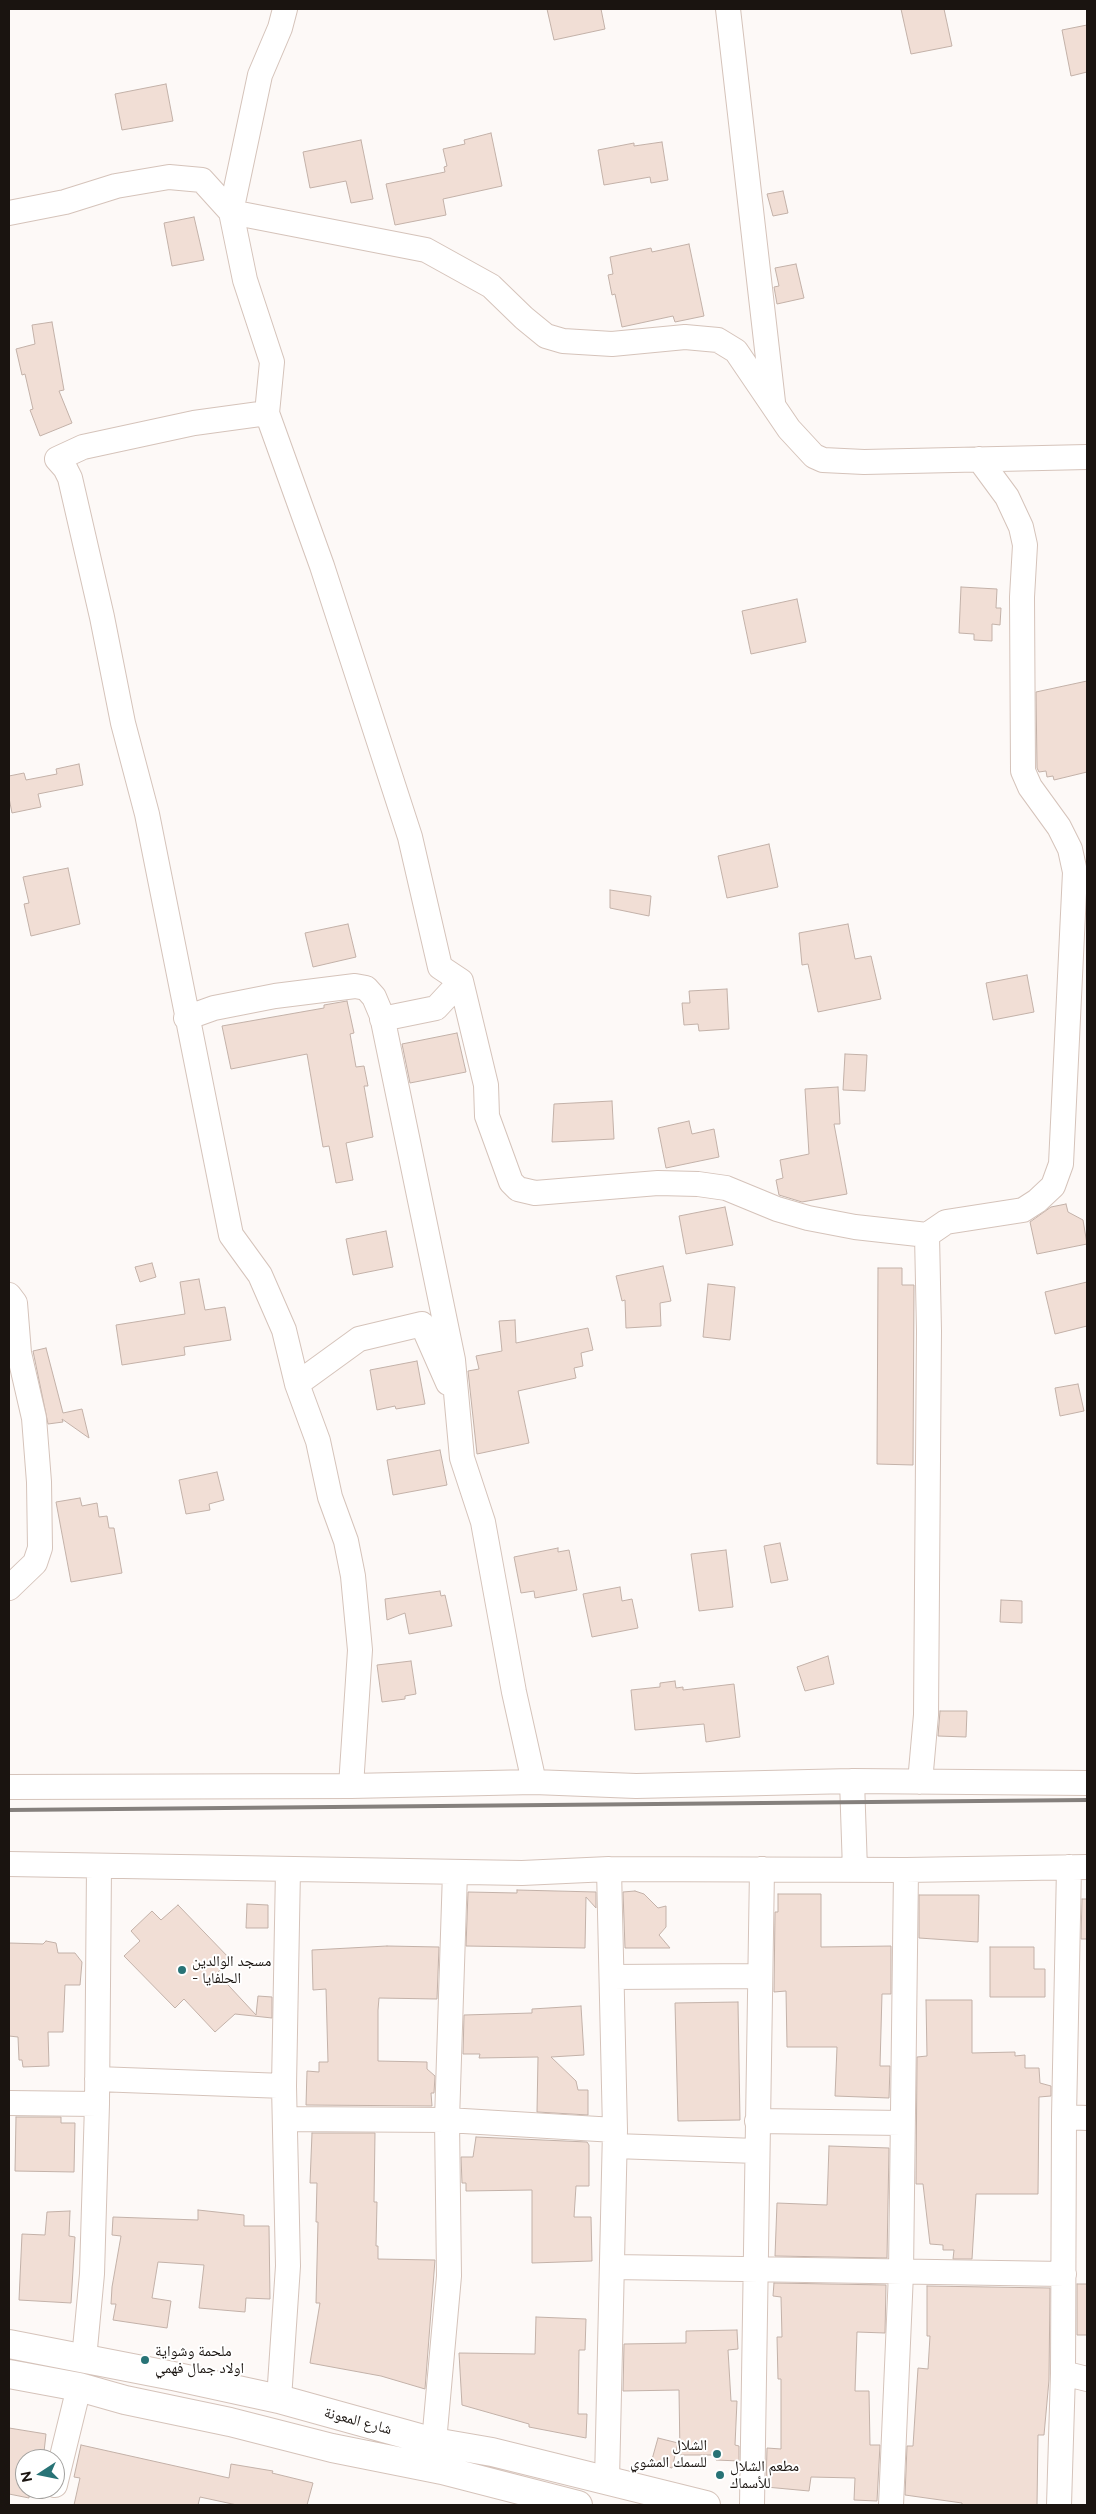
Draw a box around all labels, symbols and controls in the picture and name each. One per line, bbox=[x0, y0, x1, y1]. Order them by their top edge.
place label: مسجد الوالدين - الحلفايا bbox=[192, 1952, 271, 1987]
marker: مسجد الوالدين - الحلفايا bbox=[176, 1964, 188, 1976]
place label: ملحمة وشواية اولاد جمال فهمي bbox=[155, 2342, 244, 2377]
marker: ملحمة وشواية اولاد جمال فهمي bbox=[139, 2354, 151, 2366]
street label: شارع المعونة bbox=[322, 2403, 394, 2439]
place label: الشلال للسمك المشوي bbox=[630, 2436, 707, 2471]
marker: الشلال للسمك المشوي bbox=[711, 2448, 723, 2460]
north arrow bbox=[15, 2449, 65, 2499]
place label: مطعم الشلال للأسماك bbox=[730, 2457, 799, 2492]
marker: مطعم الشلال للأسماك bbox=[714, 2469, 726, 2481]
text: N bbox=[17, 2470, 35, 2483]

